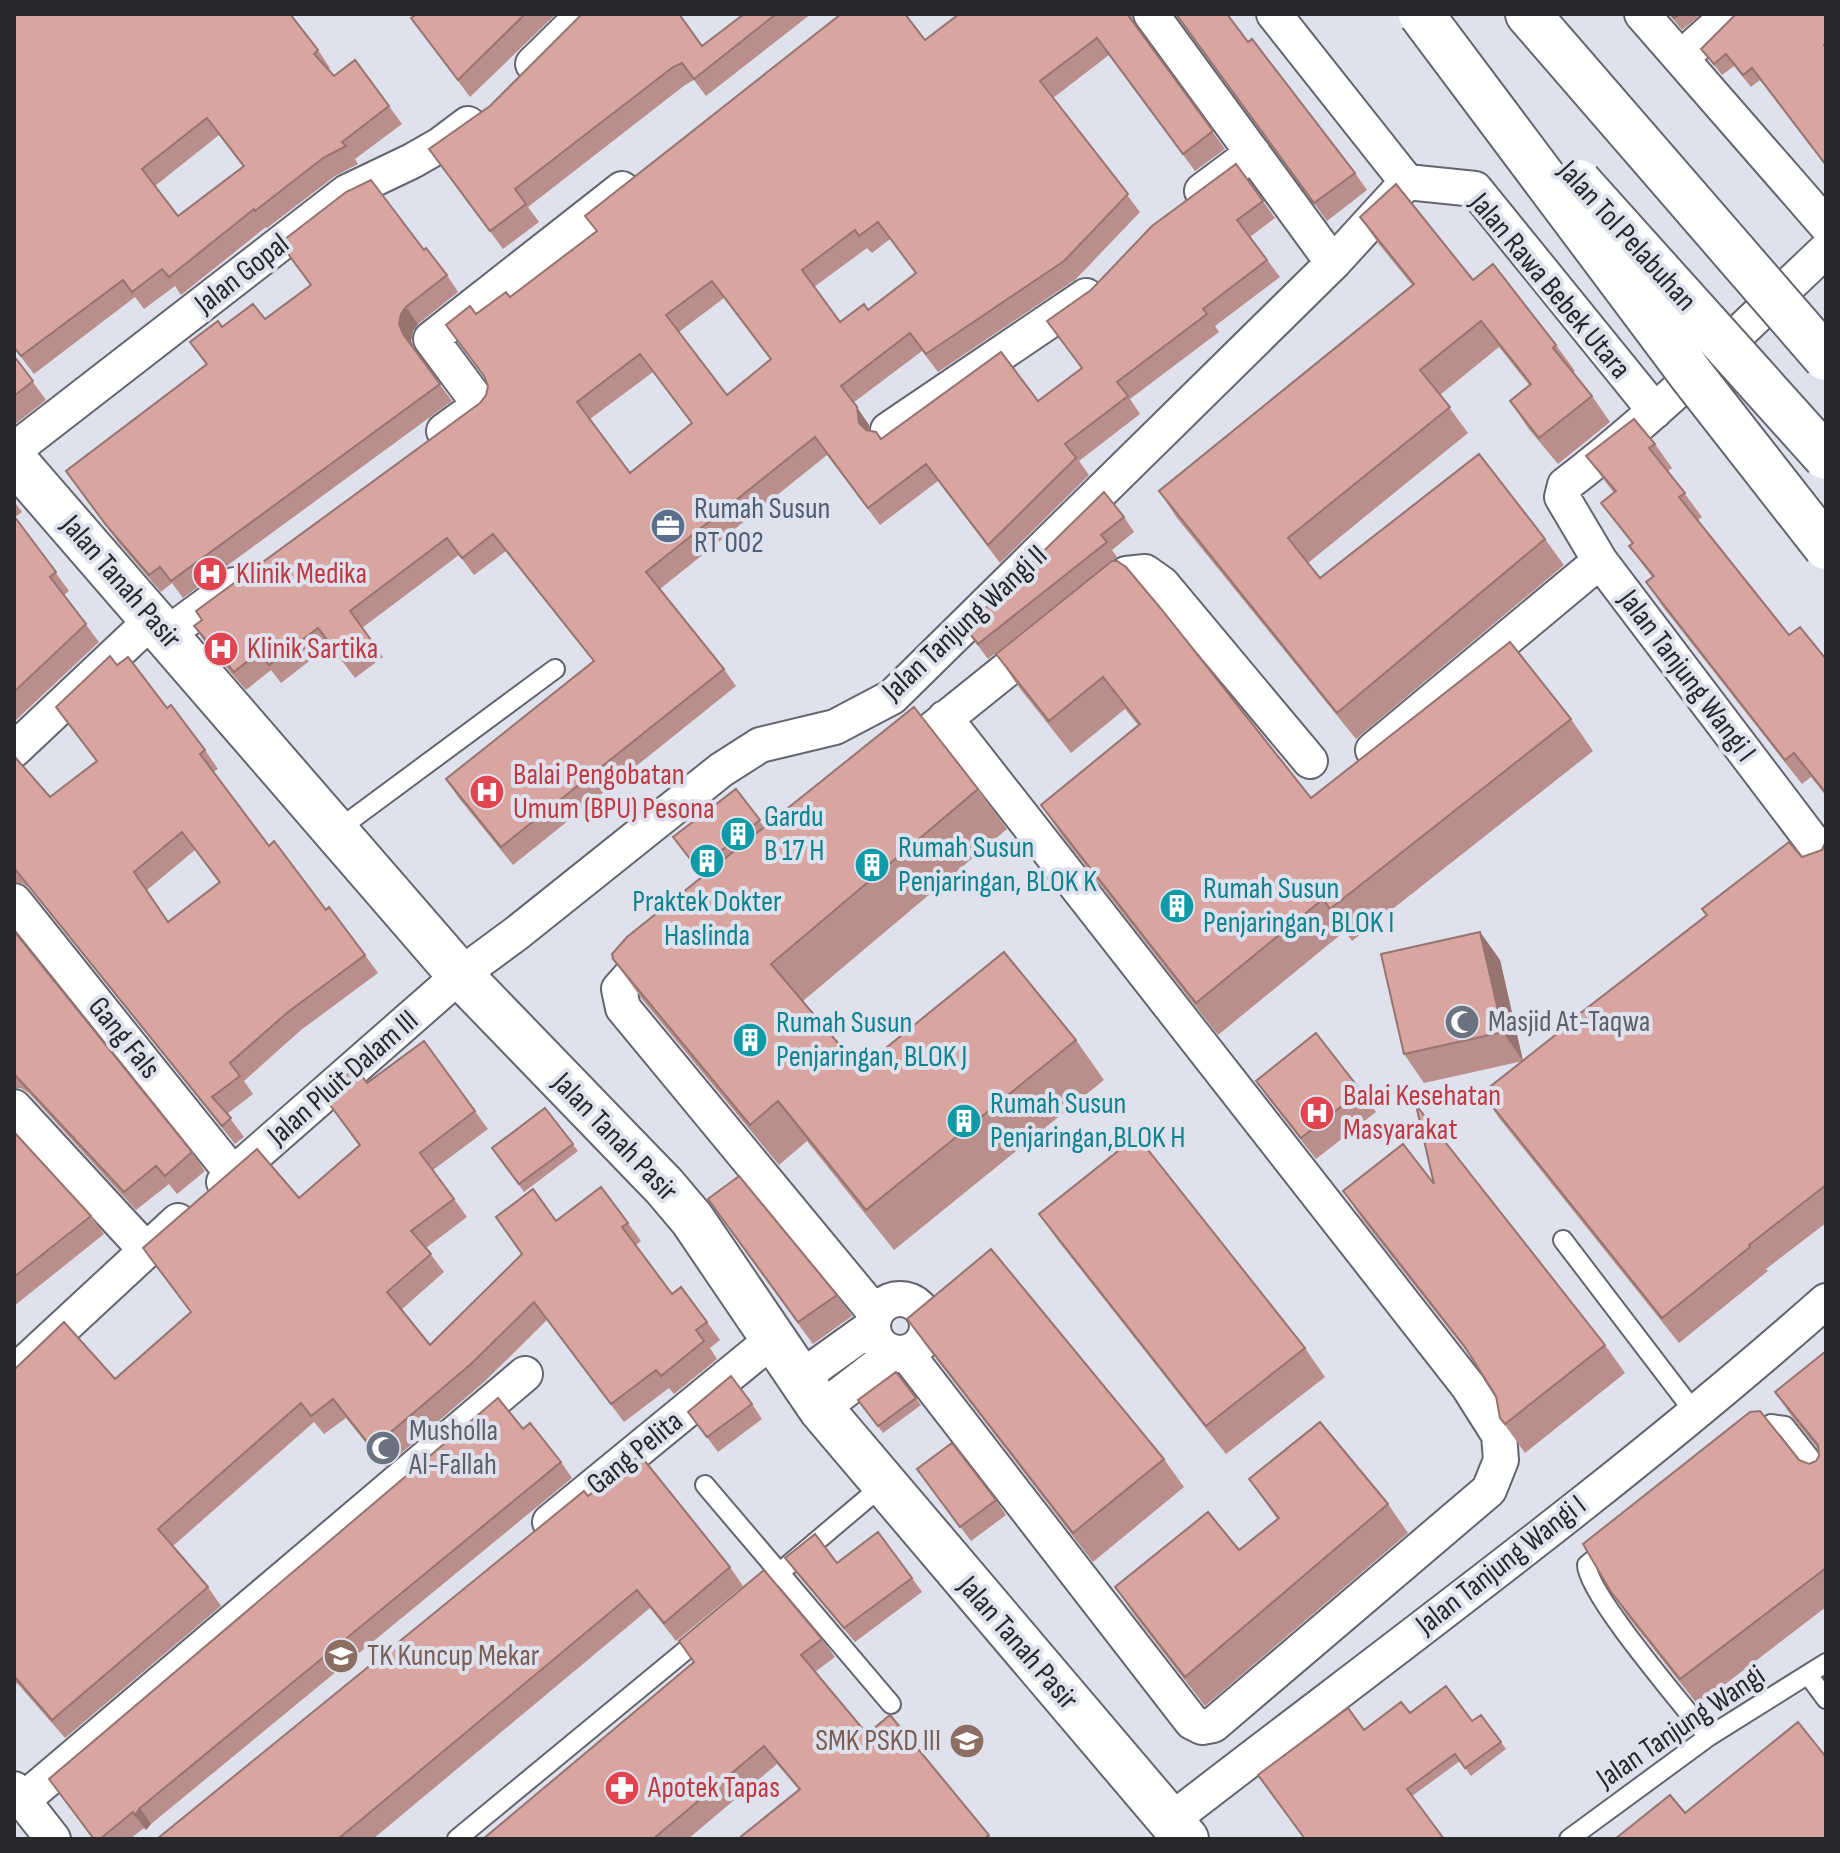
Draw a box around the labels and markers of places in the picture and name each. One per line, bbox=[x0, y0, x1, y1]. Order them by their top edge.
place label: Rumah Susun RT 002 bbox=[694, 491, 830, 561]
office icon: Rumah Susun RT 002 bbox=[649, 507, 687, 545]
hospital icon: Klinik Medika bbox=[191, 555, 229, 593]
place label: Klinik Medika bbox=[236, 556, 367, 592]
hospital icon: Klinik Sartika bbox=[202, 630, 240, 668]
place label: Klinik Sartika bbox=[247, 631, 378, 667]
place label: Balai Pengobatan Umum (BPU) Pesona bbox=[513, 757, 715, 827]
hospital icon: Balai Pengobatan Umum (BPU) Pesona bbox=[468, 773, 506, 811]
place label: Gardu B 17 H bbox=[764, 799, 825, 869]
building icon: Gardu B 17 H bbox=[719, 815, 757, 853]
place label: Rumah Susun Penjaringan, BLOK K bbox=[898, 830, 1097, 900]
building icon: Praktek Dokter Haslinda bbox=[688, 842, 726, 880]
building icon: Rumah Susun Penjaringan, BLOK K bbox=[853, 846, 891, 884]
place label: Rumah Susun Penjaringan, BLOK I bbox=[1203, 871, 1394, 941]
place label: Praktek Dokter Haslinda bbox=[632, 884, 782, 954]
building icon: Rumah Susun Penjaringan, BLOK I bbox=[1158, 887, 1196, 925]
mosque icon: Masjid At-Taqwa bbox=[1443, 1003, 1481, 1041]
place label: Masjid At-Taqwa bbox=[1488, 1004, 1650, 1040]
place label: Rumah Susun Penjaringan, BLOK J bbox=[776, 1005, 967, 1075]
building icon: Rumah Susun Penjaringan, BLOK J bbox=[731, 1021, 769, 1059]
place label: Balai Kesehatan Masyarakat bbox=[1343, 1078, 1501, 1148]
place label: Rumah Susun Penjaringan,BLOK H bbox=[990, 1086, 1186, 1156]
hospital icon: Balai Kesehatan Masyarakat bbox=[1298, 1094, 1336, 1132]
building icon: Rumah Susun Penjaringan,BLOK H bbox=[945, 1102, 983, 1140]
place label: Musholla Al-Fallah bbox=[408, 1413, 498, 1483]
mosque icon: Musholla Al-Fallah bbox=[364, 1429, 402, 1467]
school or university icon: TK Kuncup Mekar bbox=[322, 1637, 360, 1675]
place label: TK Kuncup Mekar bbox=[367, 1638, 540, 1674]
school or university icon: SMK PSKD III bbox=[948, 1722, 986, 1760]
place label: SMK PSKD III bbox=[815, 1723, 941, 1759]
pharmacy icon: Apotek Tapas bbox=[603, 1769, 641, 1807]
place label: Apotek Tapas bbox=[647, 1770, 780, 1806]

